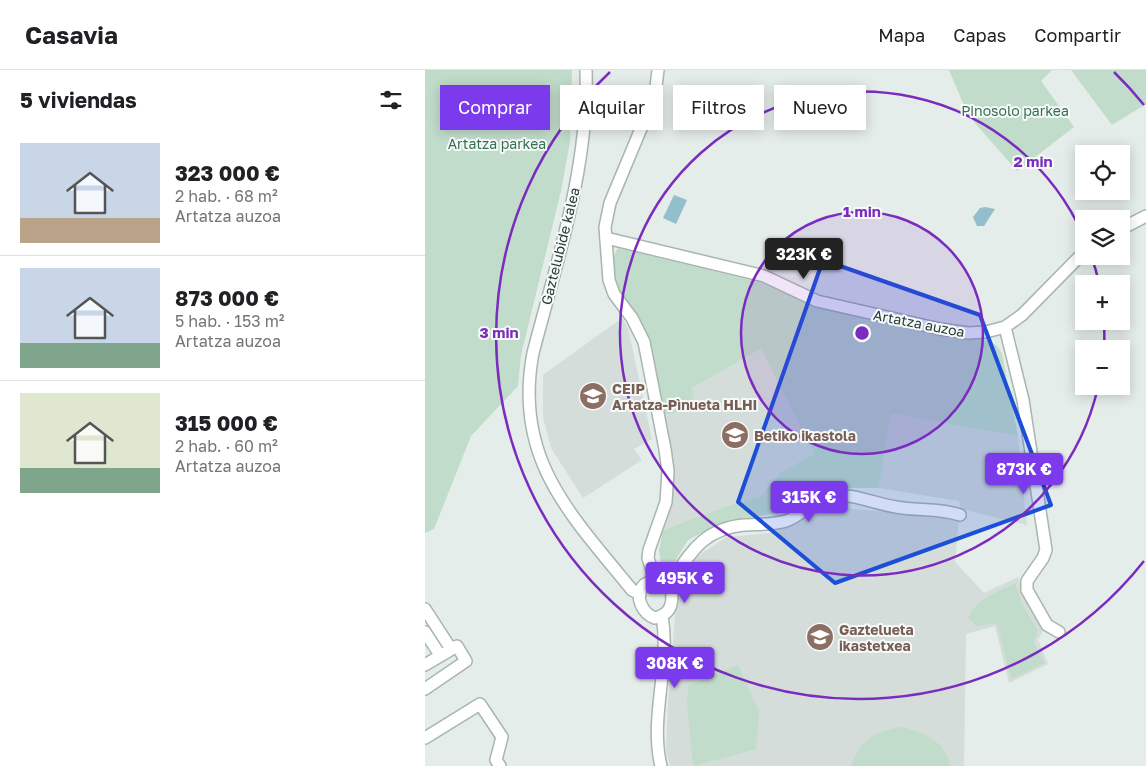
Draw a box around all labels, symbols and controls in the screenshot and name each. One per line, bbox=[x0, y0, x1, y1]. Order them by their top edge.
text: Casavia bbox=[25, 20, 118, 49]
text: Mapa bbox=[878, 24, 925, 46]
text: Capas bbox=[953, 24, 1006, 46]
text: Compartir bbox=[1034, 24, 1121, 46]
chip: Comprar bbox=[440, 85, 550, 130]
chip: Alquilar bbox=[560, 85, 663, 130]
chip: Filtros bbox=[673, 85, 764, 130]
chip: Nuevo bbox=[774, 85, 866, 130]
icon: filters bbox=[377, 86, 405, 114]
text: 5 viviendas bbox=[20, 87, 137, 113]
park label: Pinosolo parkea bbox=[961, 102, 1069, 119]
park label: Artatza parkea bbox=[448, 135, 546, 152]
map controls bbox=[1075, 145, 1130, 395]
button: locate bbox=[1075, 145, 1130, 200]
text: 2 min bbox=[1013, 152, 1053, 170]
text: 323 000 € bbox=[175, 160, 280, 186]
icon: home bbox=[60, 163, 120, 223]
street label: Gaztelubide kalea bbox=[537, 185, 583, 307]
text: 2 hab. · 68 m² bbox=[175, 186, 278, 206]
text: 1 min bbox=[843, 202, 881, 220]
text: Artatza auzoa bbox=[175, 206, 281, 226]
button: layers bbox=[1075, 210, 1130, 265]
pin: 323K € bbox=[763, 238, 845, 280]
text: 323K € bbox=[776, 244, 832, 264]
button: + bbox=[1075, 275, 1130, 330]
text: 873 000 € bbox=[175, 285, 279, 311]
icon: home bbox=[60, 288, 120, 348]
street label: Artatza auzoa bbox=[872, 306, 966, 340]
text: 5 hab. · 153 m² bbox=[175, 311, 285, 331]
text: 3 min bbox=[479, 323, 519, 341]
centre of rings bbox=[853, 324, 871, 342]
text: Artatza auzoa bbox=[175, 331, 281, 351]
button: − bbox=[1075, 340, 1130, 395]
place label: CEIP Artatza-Pìnueta HLHI bbox=[612, 380, 757, 413]
school or university icon: CEIP Artatza-Pìnueta HLHI bbox=[578, 381, 608, 411]
text: 315 000 € bbox=[175, 410, 278, 436]
icon: home bbox=[60, 413, 120, 473]
school or university icon: Betiko ikastola bbox=[720, 420, 750, 450]
place label: Betiko ikastola bbox=[754, 427, 856, 444]
text: 2 hab. · 60 m² bbox=[175, 436, 278, 456]
pin: 873K € bbox=[983, 452, 1065, 495]
text: Artatza auzoa bbox=[175, 456, 281, 476]
text: 873K € bbox=[996, 459, 1052, 479]
pin: 315K € bbox=[768, 480, 850, 523]
text: 315K € bbox=[782, 487, 836, 507]
pin: 495K € bbox=[644, 562, 726, 604]
text: 495K € bbox=[657, 568, 713, 588]
place label: Gaztelueta ikastetxea bbox=[839, 621, 914, 654]
school or university icon: Gaztelueta ikastetxea bbox=[805, 622, 835, 652]
pin: 308K € bbox=[634, 646, 716, 689]
text: 308K € bbox=[646, 653, 704, 673]

